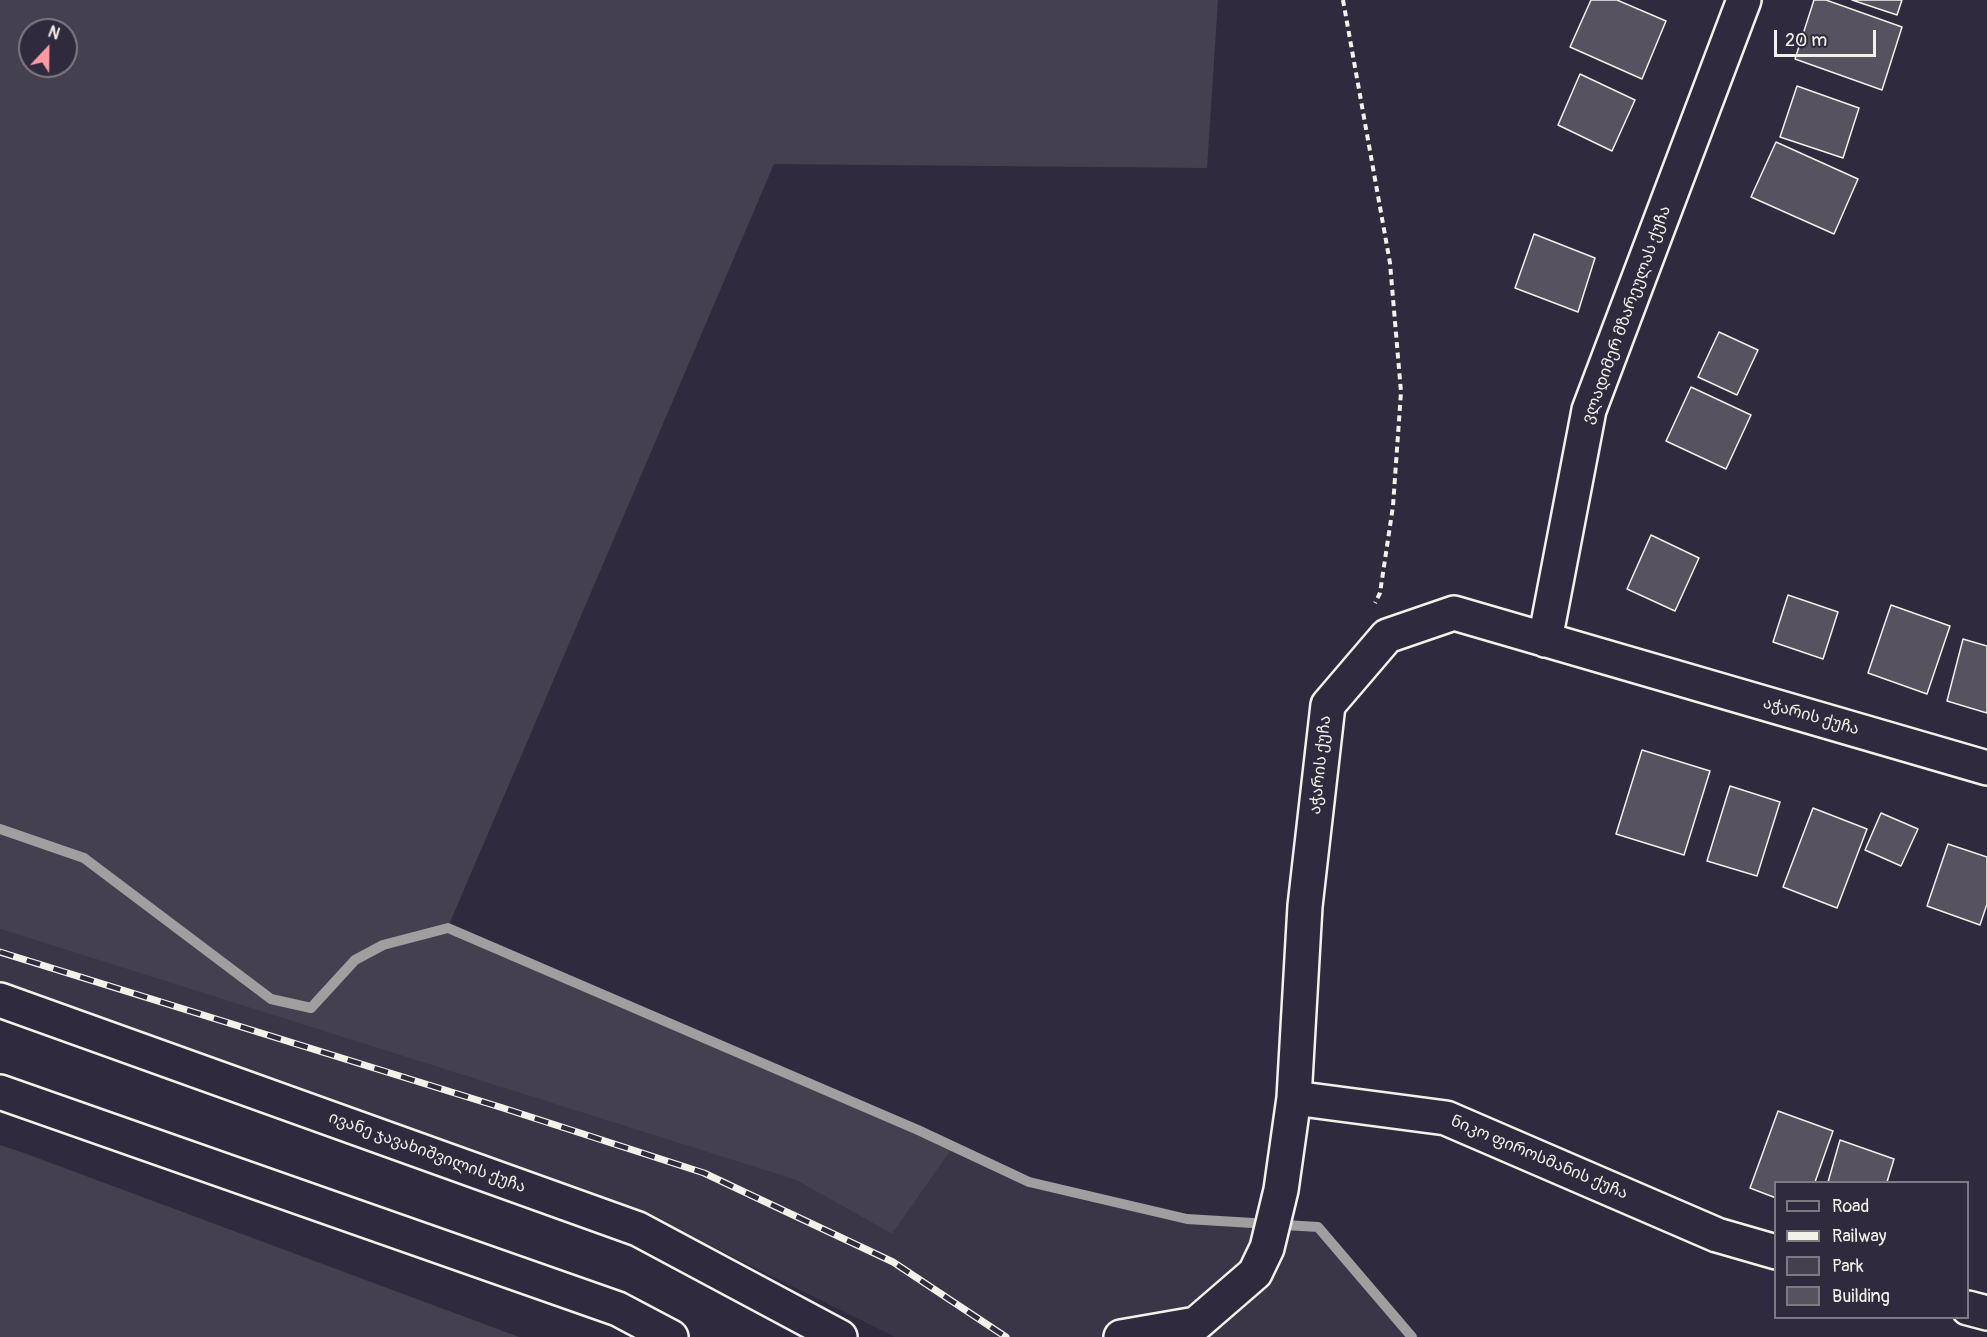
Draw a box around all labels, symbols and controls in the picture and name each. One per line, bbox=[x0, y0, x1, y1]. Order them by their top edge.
north arrow bbox=[18, 18, 78, 78]
scale bar bbox=[1777, 18, 1879, 56]
text: N bbox=[45, 22, 63, 44]
text: 20 m bbox=[1785, 29, 1827, 52]
street label: ვლადიმერ მზარეულას ქუჩა bbox=[1579, 203, 1675, 427]
street label: აჭარის ქუჩა bbox=[1761, 694, 1861, 740]
street label: აჭარის ქუჩა bbox=[1306, 715, 1336, 815]
street label: ივანე ჯავახიშვილის ქუჩა bbox=[326, 1108, 528, 1198]
street label: ნიკო ფიროსმანის ქუჩა bbox=[1448, 1112, 1630, 1204]
legend bbox=[1774, 1181, 1969, 1319]
text: Road bbox=[1832, 1195, 1869, 1218]
text: Railway bbox=[1832, 1225, 1887, 1248]
text: Park bbox=[1832, 1255, 1864, 1278]
text: Building bbox=[1832, 1285, 1890, 1308]

